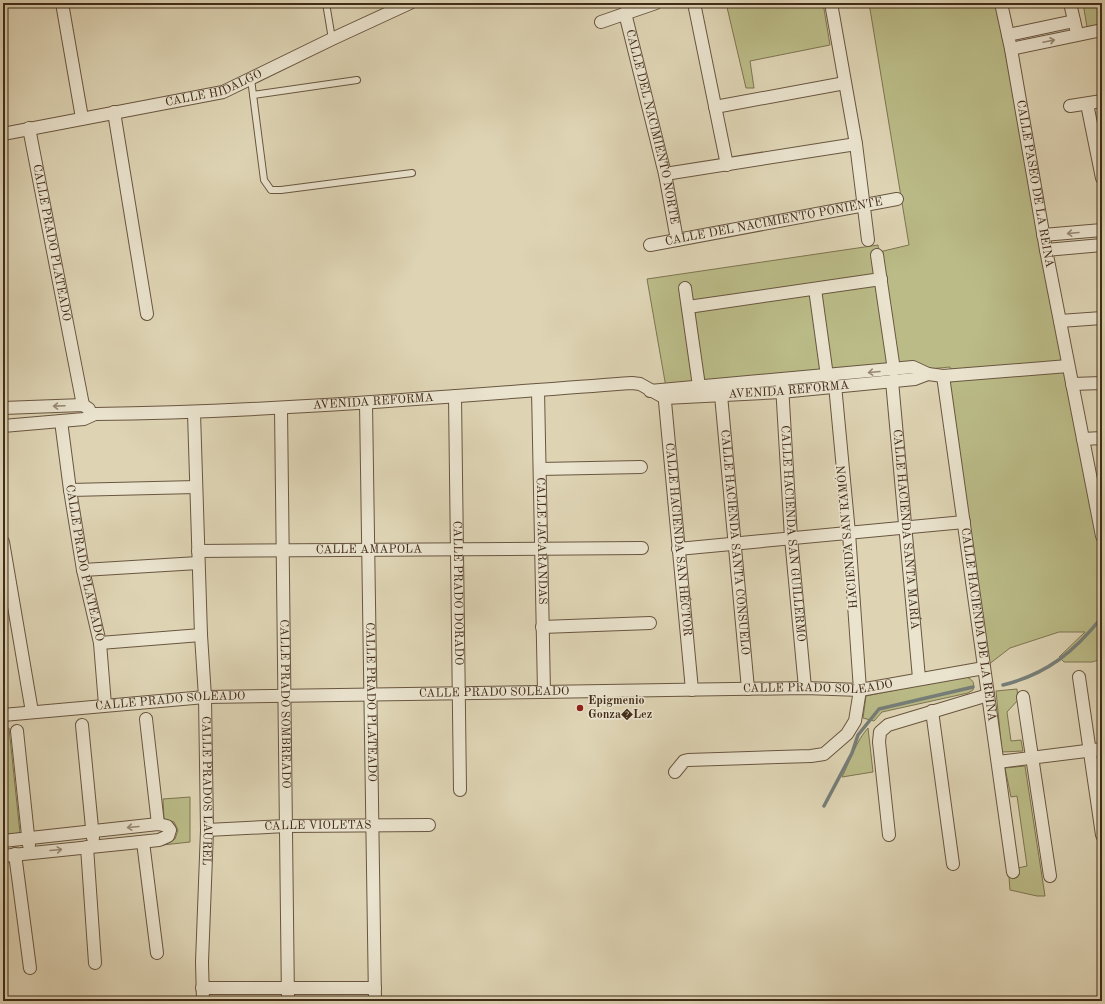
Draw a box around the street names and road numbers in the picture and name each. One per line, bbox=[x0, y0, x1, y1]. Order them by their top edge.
street label: CALLE DEL NACIMIENTO NORTE bbox=[623, 28, 680, 225]
street label: CALLE HIDALGO bbox=[164, 68, 264, 109]
street label: CALLE PASEO DE LA REINA bbox=[1014, 99, 1055, 269]
street label: CALLE PRADO PLATEADO bbox=[30, 163, 73, 322]
street label: CALLE DEL NACIMIENTO PONIENTE bbox=[664, 196, 884, 248]
street label: AVENIDA REFORMA bbox=[728, 379, 850, 401]
street label: AVENIDA REFORMA bbox=[313, 392, 434, 412]
street label: CALLE HACIENDA SAN GUILLERMO bbox=[778, 425, 807, 642]
street label: CALLE HACIENDA SANTA CONSUELO bbox=[718, 429, 751, 656]
street label: CALLE HACIENDA SANTA MARÍA bbox=[890, 429, 923, 630]
street label: CALLE HACIENDA SAN HÉCTOR bbox=[663, 442, 693, 637]
street label: HACIENDA SAN RAMÓN bbox=[832, 465, 860, 610]
street label: CALLE JACARANDAS bbox=[534, 477, 548, 605]
street label: CALLE PRADO PLATEADO bbox=[63, 484, 105, 643]
street label: CALLE PRADO DORADO bbox=[451, 521, 464, 665]
street label: CALLE HACIENDA DE LA REINA bbox=[959, 527, 998, 722]
street label: CALLE AMAPOLA bbox=[316, 543, 422, 556]
street label: CALLE PRADO SOMBREADO bbox=[277, 619, 291, 789]
street label: CALLE PRADO PLATEADO bbox=[363, 622, 378, 782]
street label: CALLE PRADO SOLEADO bbox=[743, 678, 894, 696]
street label: CALLE PRADO SOLEADO bbox=[419, 686, 570, 700]
street label: CALLE PRADO SOLEADO bbox=[95, 690, 246, 713]
street label: CALLE PRADOS LAUREL bbox=[199, 716, 213, 866]
street label: CALLE VIOLETAS bbox=[264, 819, 372, 833]

